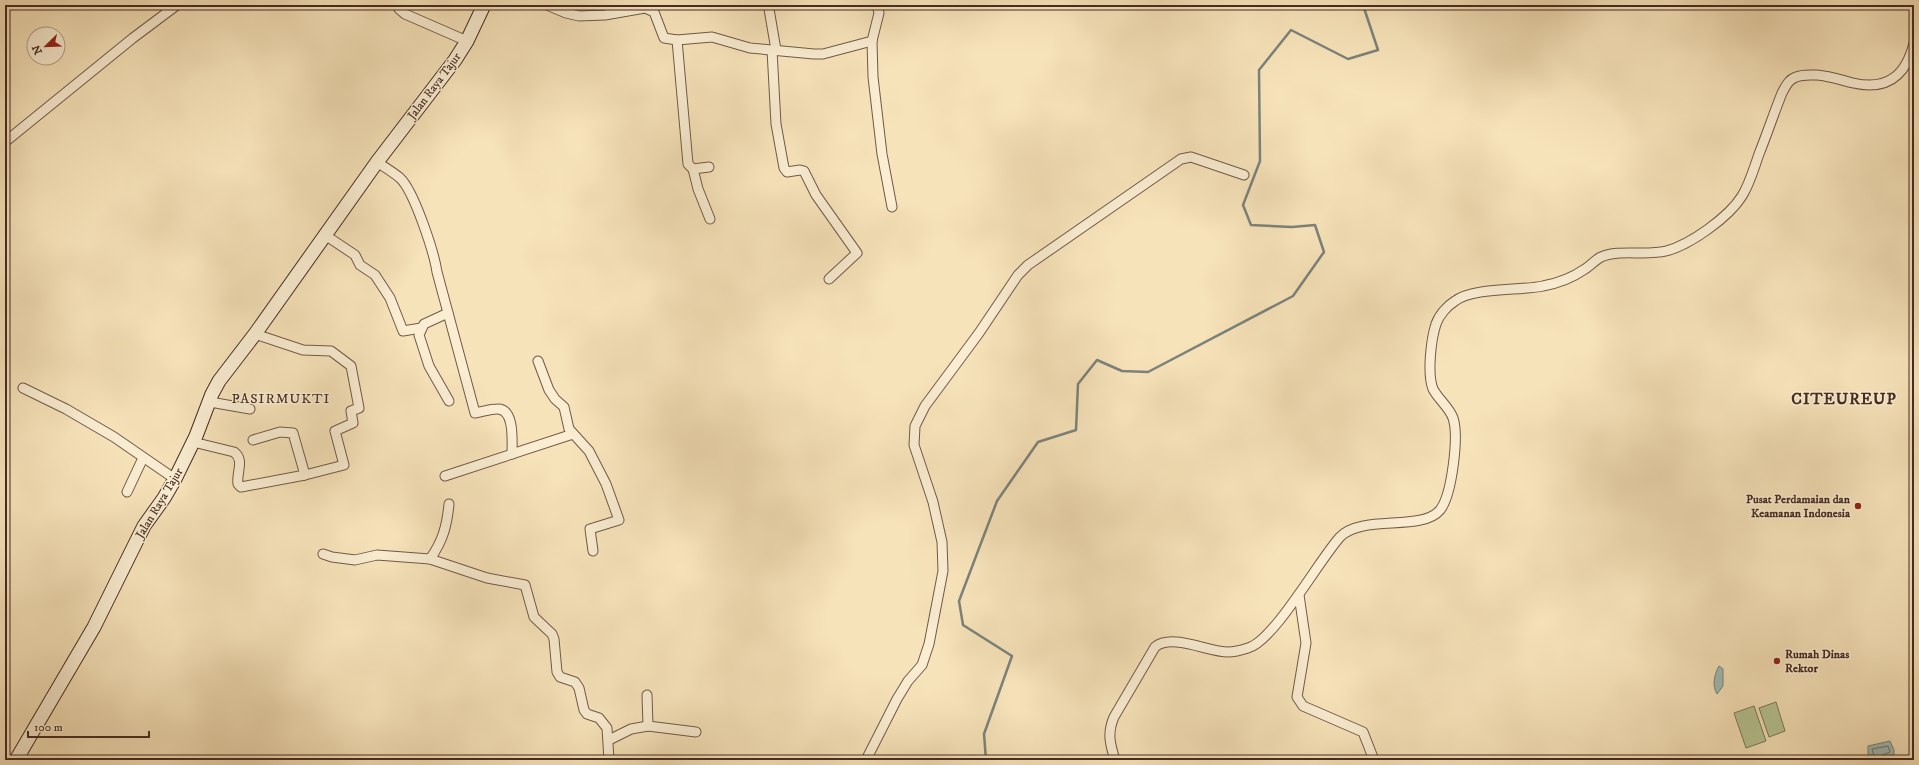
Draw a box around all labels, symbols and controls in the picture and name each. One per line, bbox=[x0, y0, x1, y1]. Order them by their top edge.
north arrow bbox=[26, 26, 66, 66]
text: N bbox=[30, 43, 46, 56]
street label: Jalan Raya Tajur bbox=[404, 49, 465, 123]
district label: CITEUREUP bbox=[1791, 389, 1897, 409]
district label: PASIRMUKTI bbox=[232, 390, 330, 408]
street label: Jalan Raya Tajur bbox=[132, 465, 187, 542]
place label: Pusat Perdamaian dan Keamanan Indonesia bbox=[1746, 492, 1851, 521]
marker: Pusat Perdamaian dan Keamanan Indonesia bbox=[1853, 501, 1863, 511]
place label: Rumah Dinas Rektor bbox=[1785, 647, 1849, 676]
marker: Rumah Dinas Rektor bbox=[1772, 656, 1782, 666]
scale bar bbox=[28, 713, 149, 739]
text: 100 m bbox=[34, 720, 63, 735]

